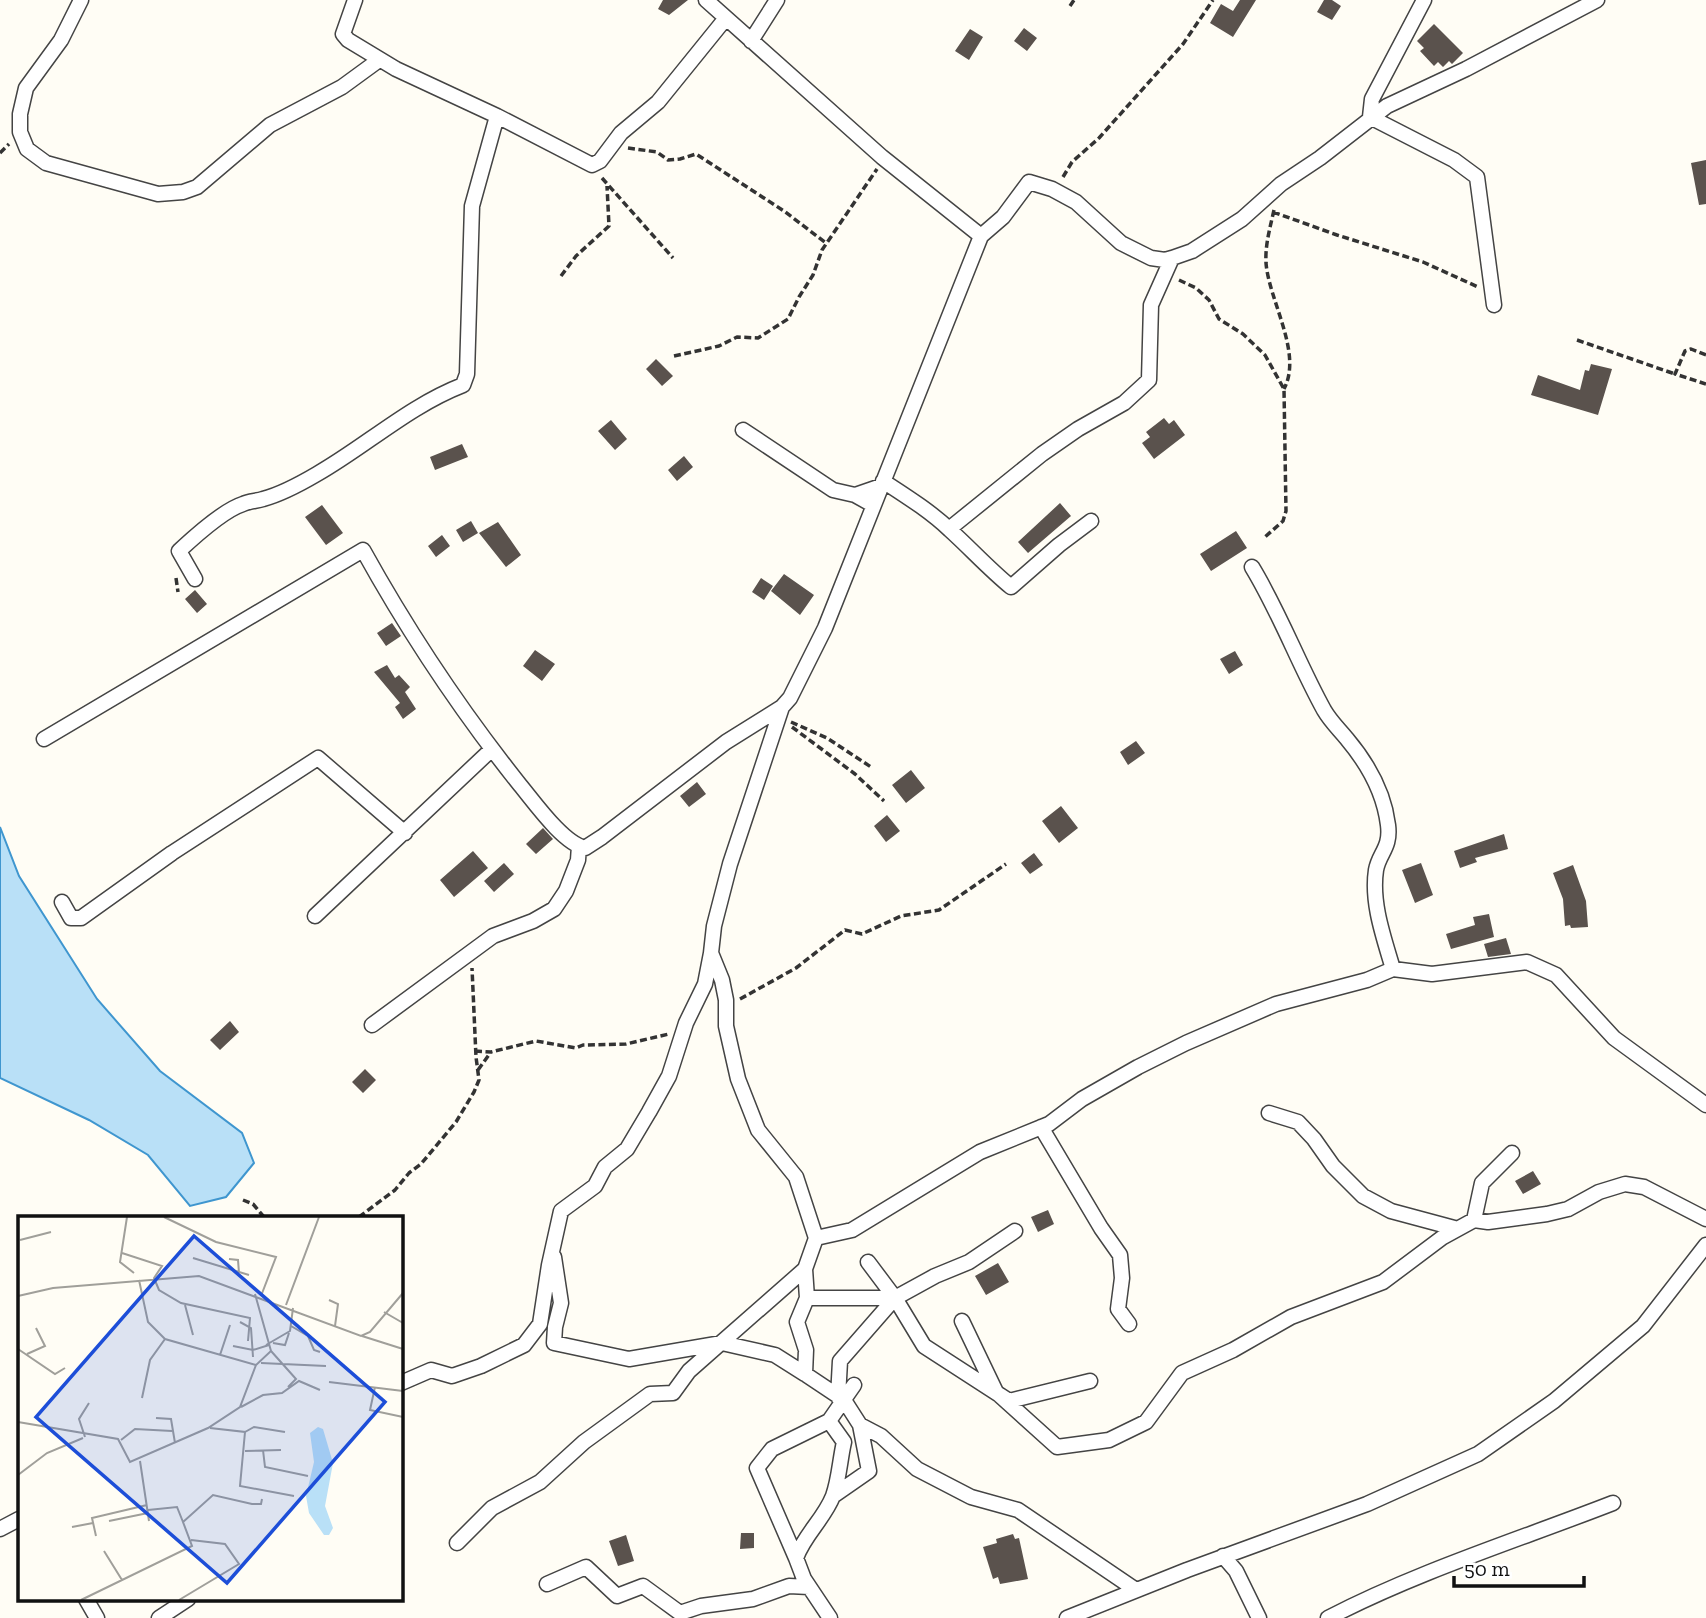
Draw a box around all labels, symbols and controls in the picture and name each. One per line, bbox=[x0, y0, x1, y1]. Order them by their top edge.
inset map bbox=[18, 1216, 402, 1600]
scale bar bbox=[1454, 1544, 1584, 1588]
text: 50 m bbox=[1464, 1556, 1510, 1581]

